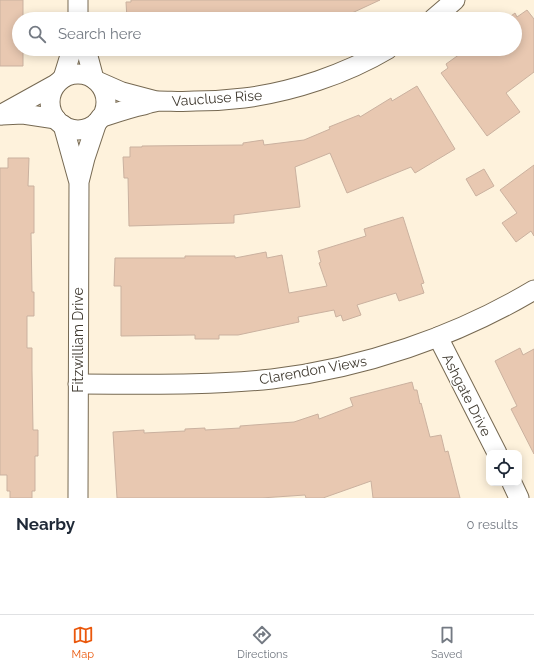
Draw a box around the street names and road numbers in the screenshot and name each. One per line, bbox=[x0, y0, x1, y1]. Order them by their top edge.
street label: Vaucluse Rise bbox=[171, 87, 263, 109]
street label: Fitzwilliam Drive bbox=[70, 287, 86, 393]
street label: Ashgate Drive bbox=[439, 351, 495, 439]
street label: Clarendon Views bbox=[258, 353, 368, 387]

